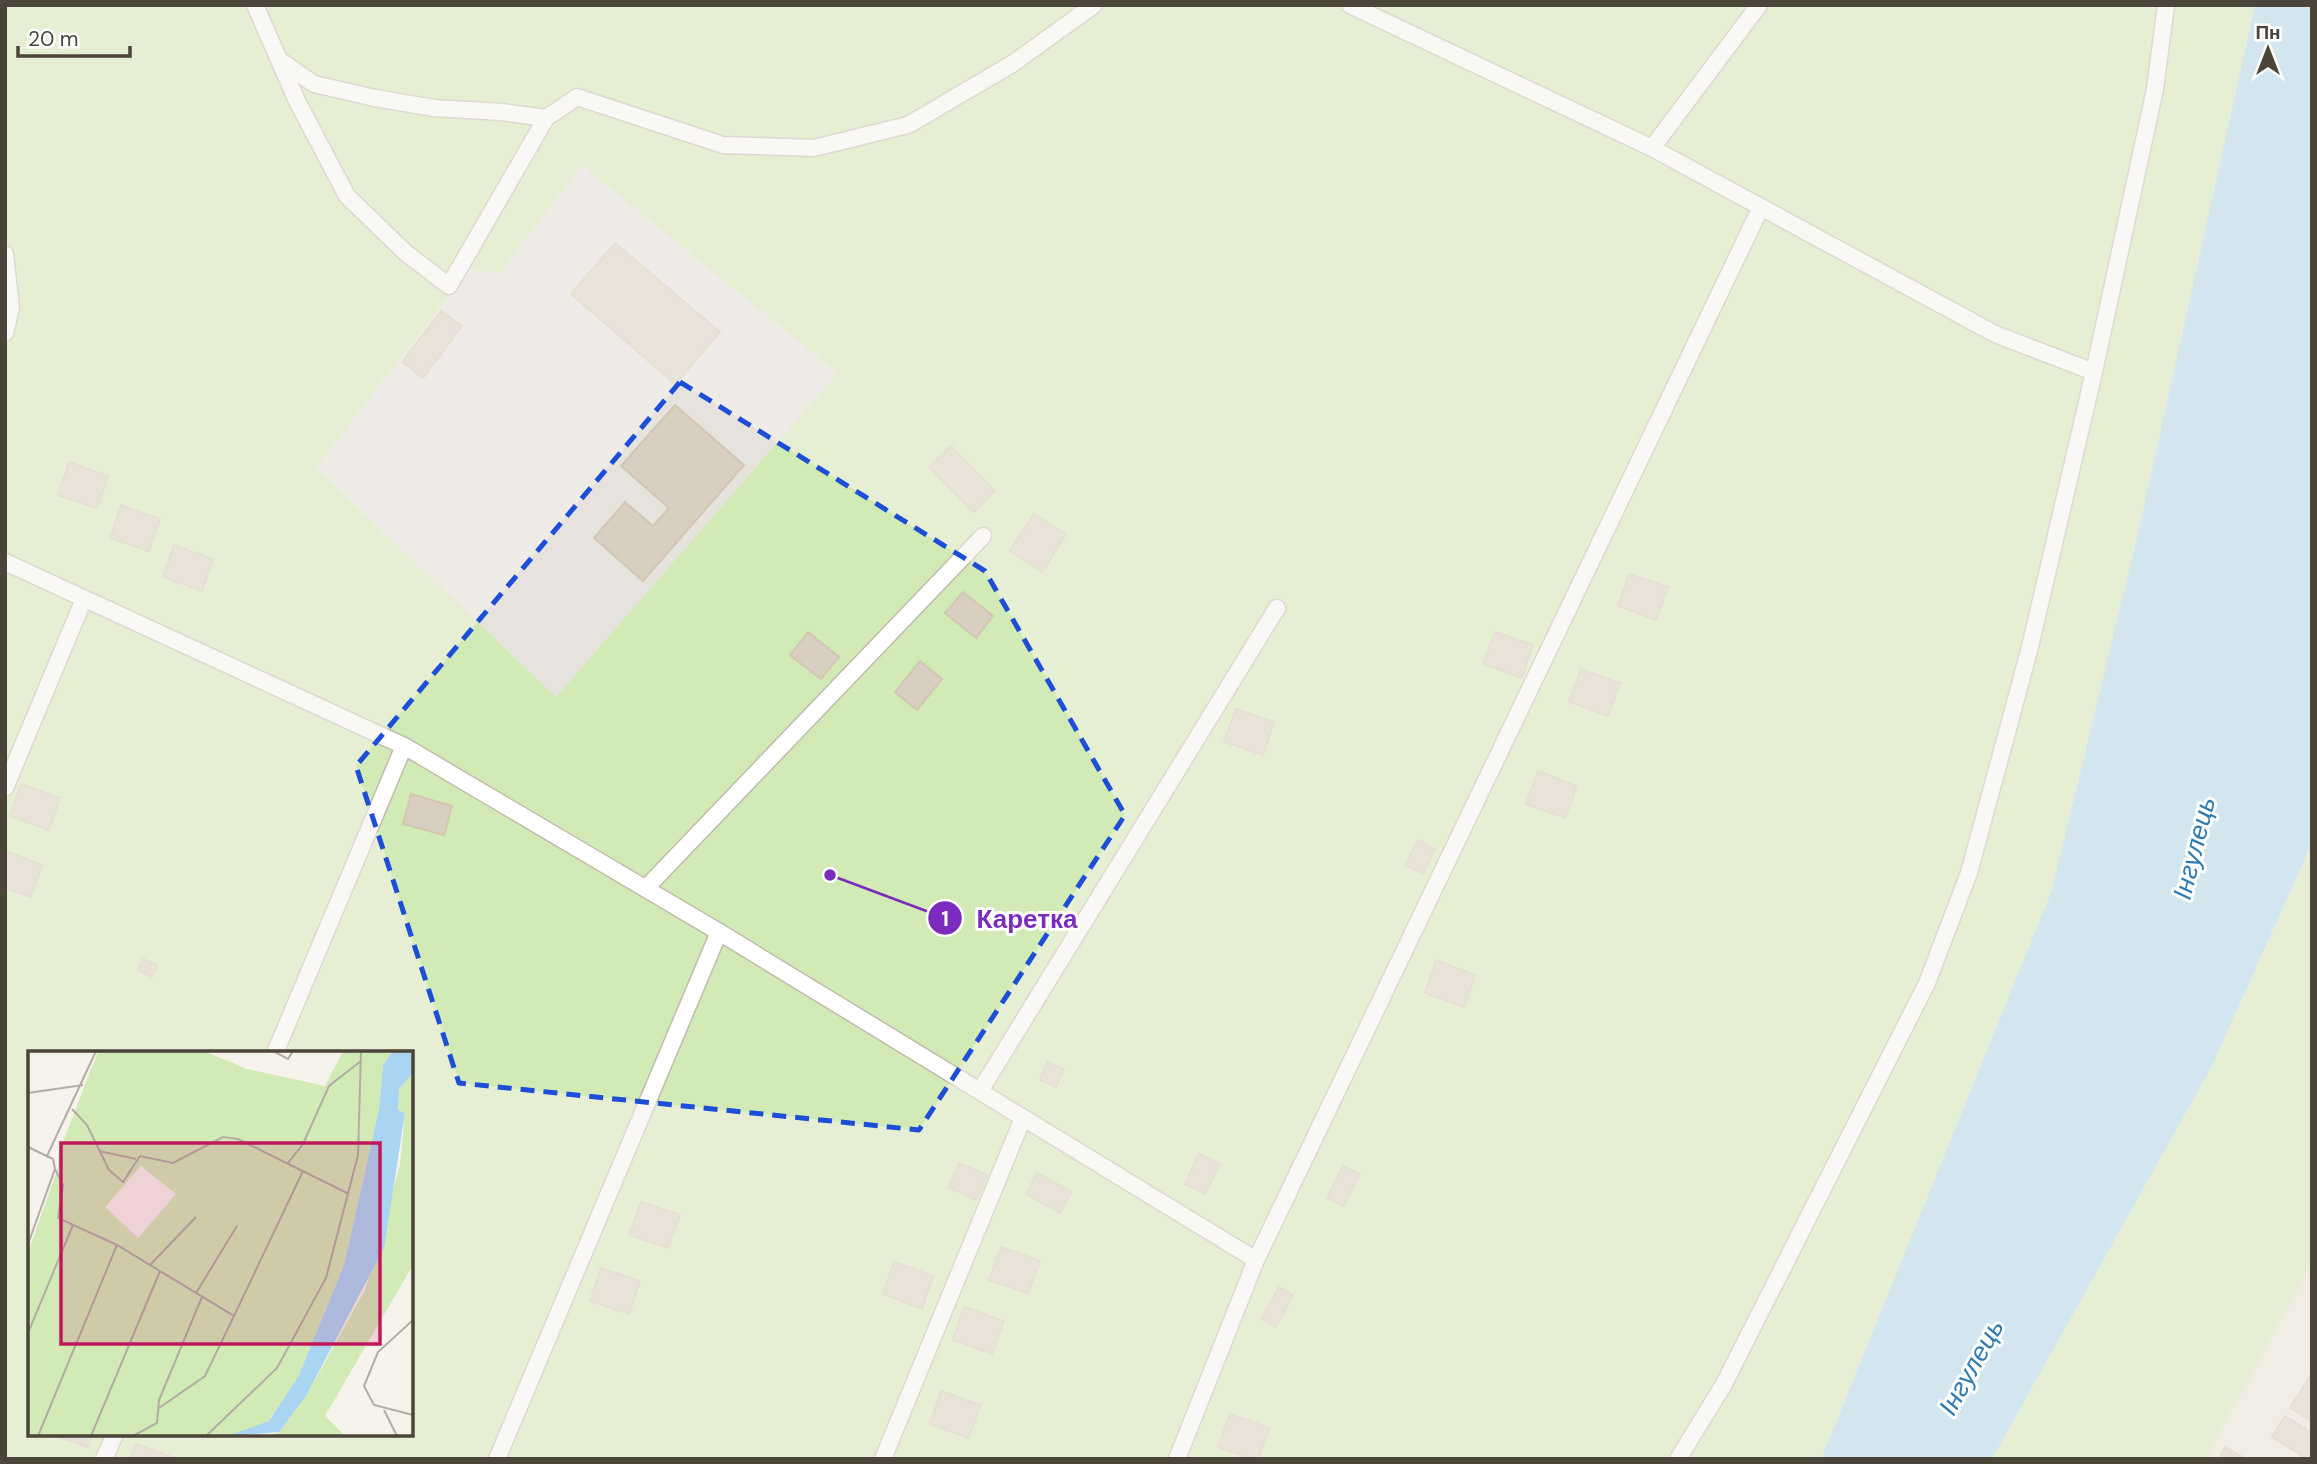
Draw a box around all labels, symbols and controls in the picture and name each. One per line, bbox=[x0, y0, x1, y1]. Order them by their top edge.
scale bar bbox=[18, 14, 130, 58]
north arrow bbox=[2233, 14, 2303, 84]
text: Пн bbox=[2255, 20, 2281, 45]
text: 20 m bbox=[28, 25, 79, 53]
water label: Інгулець bbox=[2165, 793, 2223, 903]
callout: Каретка bbox=[927, 895, 1091, 942]
text: Каретка bbox=[977, 902, 1078, 936]
text: 1 bbox=[941, 905, 949, 933]
inset map bbox=[28, 1051, 413, 1436]
water label: Інгулець bbox=[1931, 1313, 2011, 1421]

